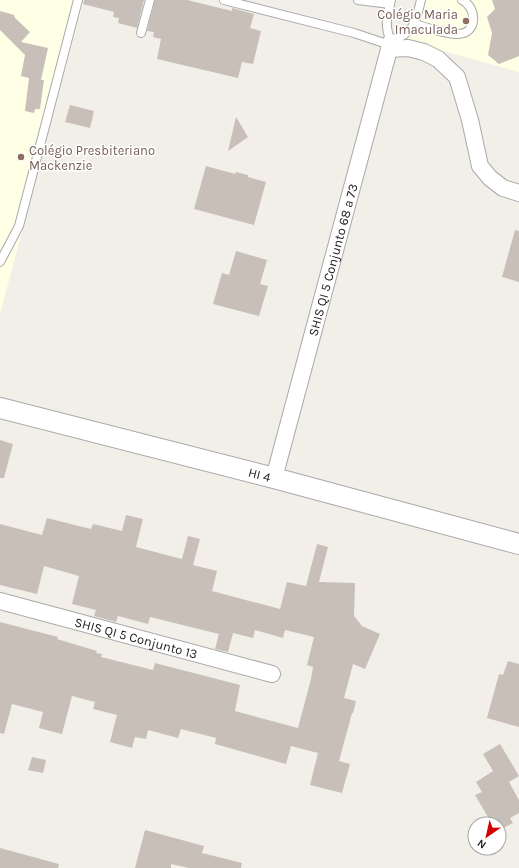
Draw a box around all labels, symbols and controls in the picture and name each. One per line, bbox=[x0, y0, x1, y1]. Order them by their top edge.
place label: Colégio Maria Imaculada bbox=[377, 7, 458, 37]
marker: Colégio Maria Imaculada bbox=[461, 16, 471, 26]
place label: Colégio Presbiteriano Mackenzie bbox=[29, 143, 155, 173]
marker: Colégio Presbiteriano Mackenzie bbox=[16, 152, 26, 162]
street label: SHIS QI 5 Conjunto 68 a 73 bbox=[305, 182, 361, 338]
street label: HI 4 bbox=[247, 465, 272, 485]
street label: SHIS QI 5 Conjunto 13 bbox=[73, 614, 199, 662]
north arrow bbox=[467, 816, 507, 856]
text: N bbox=[475, 836, 489, 851]

